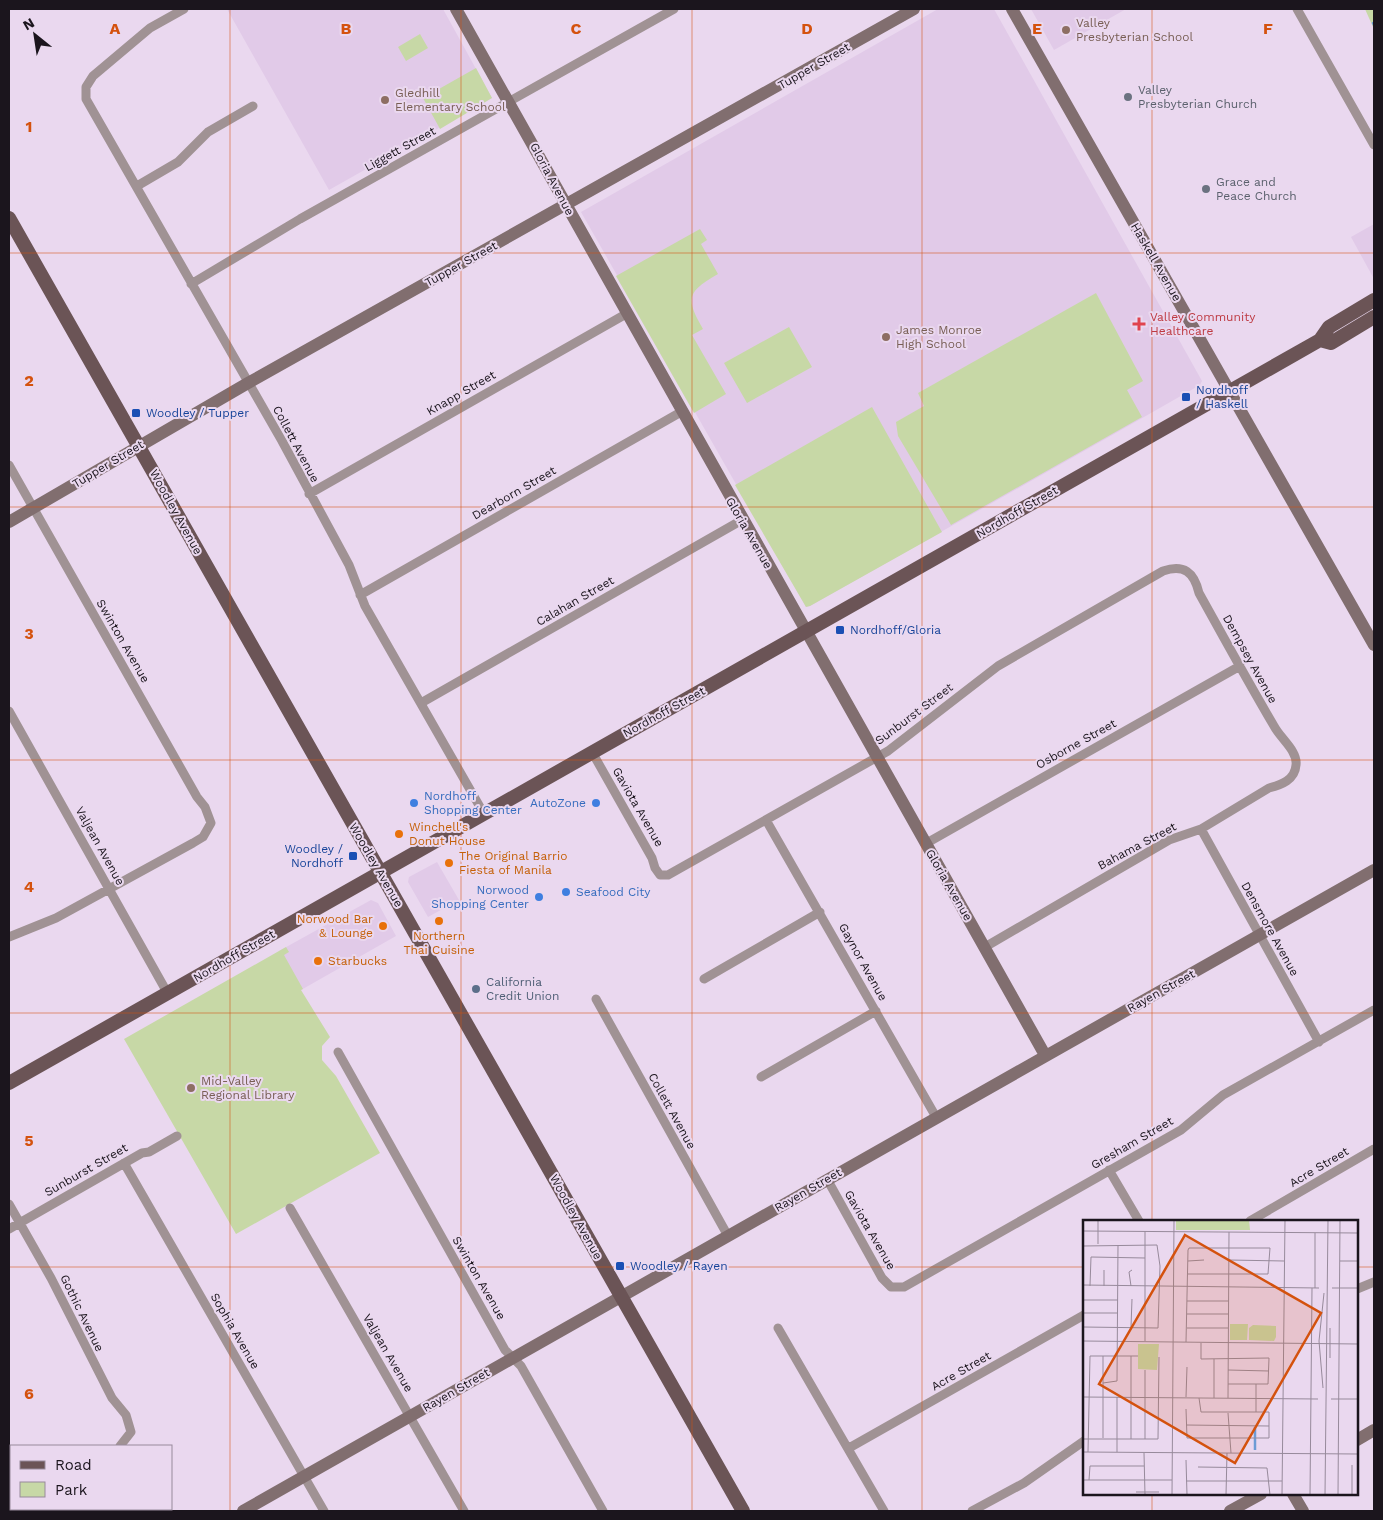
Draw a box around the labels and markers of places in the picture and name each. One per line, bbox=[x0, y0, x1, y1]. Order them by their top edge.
place label: Valley Presbyterian School bbox=[1076, 16, 1193, 44]
marker: Valley Presbyterian School bbox=[1060, 24, 1072, 36]
place label: Valley Presbyterian Church bbox=[1138, 83, 1257, 111]
place label: Gledhill Elementary School bbox=[395, 86, 506, 114]
marker: Valley Presbyterian Church bbox=[1122, 91, 1134, 103]
marker: Gledhill Elementary School bbox=[379, 94, 391, 106]
place label: Grace and Peace Church bbox=[1216, 175, 1297, 203]
marker: Grace and Peace Church bbox=[1200, 183, 1212, 195]
place label: Valley Community Healthcare bbox=[1150, 310, 1256, 338]
marker: Valley Community Healthcare bbox=[1132, 317, 1146, 331]
place label: James Monroe High School bbox=[896, 323, 982, 351]
marker: James Monroe High School bbox=[880, 331, 892, 343]
place label: Nordhoff / Haskell bbox=[1196, 383, 1249, 411]
marker: Nordhoff / Haskell bbox=[1180, 391, 1192, 403]
place label: Woodley / Tupper bbox=[146, 406, 249, 420]
marker: Woodley / Tupper bbox=[130, 407, 142, 419]
place label: Nordhoff/Gloria bbox=[850, 623, 941, 637]
marker: Nordhoff/Gloria bbox=[834, 624, 846, 636]
place label: Nordhoff Shopping Center bbox=[424, 789, 522, 817]
place label: AutoZone bbox=[530, 796, 586, 810]
marker: Nordhoff Shopping Center bbox=[408, 797, 420, 809]
marker: AutoZone bbox=[590, 797, 602, 809]
place label: Winchell's Donut House bbox=[409, 820, 485, 848]
marker: Winchell's Donut House bbox=[393, 828, 405, 840]
place label: Woodley / Nordhoff bbox=[284, 842, 344, 870]
place label: The Original Barrio Fiesta of Manila bbox=[459, 849, 567, 877]
marker: Woodley / Nordhoff bbox=[347, 850, 359, 862]
marker: The Original Barrio Fiesta of Manila bbox=[443, 857, 455, 869]
place label: Norwood Shopping Center bbox=[431, 883, 529, 911]
place label: Seafood City bbox=[576, 885, 651, 899]
marker: Seafood City bbox=[560, 886, 572, 898]
marker: Norwood Shopping Center bbox=[533, 891, 545, 903]
place label: Norwood Bar & Lounge bbox=[297, 912, 373, 940]
marker: Northern Thai Cuisine bbox=[433, 915, 445, 927]
marker: Norwood Bar & Lounge bbox=[377, 920, 389, 932]
place label: Northern Thai Cuisine bbox=[403, 929, 475, 957]
place label: Starbucks bbox=[328, 954, 387, 968]
marker: Starbucks bbox=[312, 955, 324, 967]
place label: California Credit Union bbox=[486, 975, 559, 1003]
marker: California Credit Union bbox=[470, 983, 482, 995]
place label: Mid-Valley Regional Library bbox=[201, 1074, 295, 1102]
marker: Mid-Valley Regional Library bbox=[185, 1082, 197, 1094]
place label: Woodley / Rayen bbox=[630, 1259, 728, 1273]
marker: Woodley / Rayen bbox=[614, 1260, 626, 1272]

